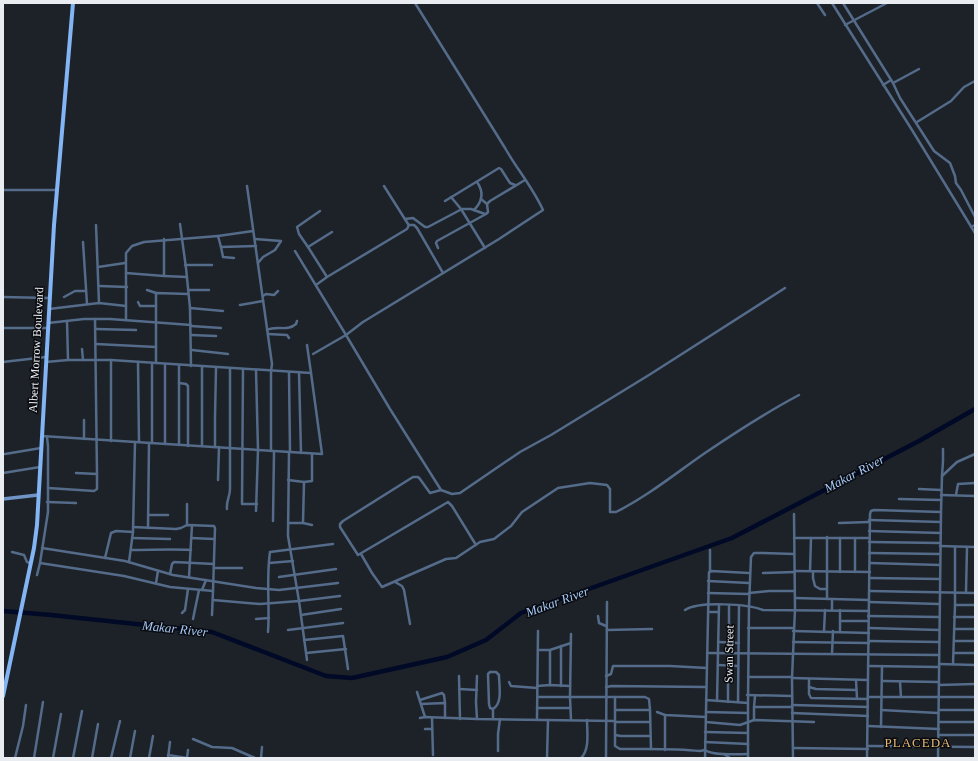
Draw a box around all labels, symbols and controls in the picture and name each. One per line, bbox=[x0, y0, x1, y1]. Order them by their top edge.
street label: Albert Morrow Boulevard bbox=[26, 287, 46, 413]
water label: Makar River bbox=[821, 451, 888, 496]
water label: Makar River bbox=[523, 583, 592, 620]
water label: Makar River bbox=[140, 617, 210, 640]
street label: Swan Street bbox=[721, 624, 737, 683]
district label: PLACEDA bbox=[885, 735, 951, 750]

